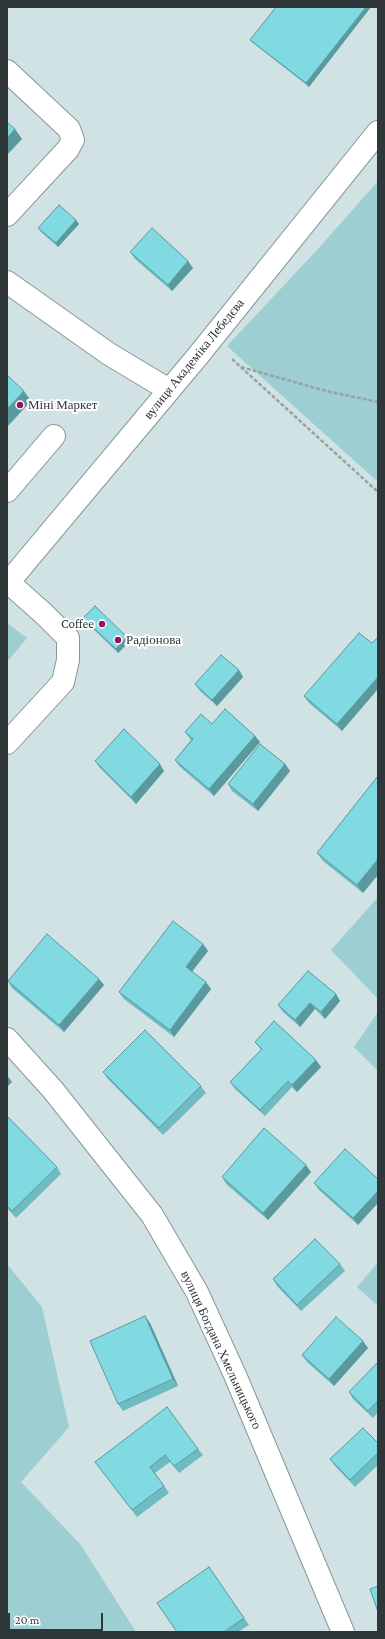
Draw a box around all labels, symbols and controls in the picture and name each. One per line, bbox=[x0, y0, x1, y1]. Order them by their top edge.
street label: вулиця Академіка Лебедєва bbox=[141, 296, 247, 422]
place label: Міні Маркет bbox=[28, 397, 97, 413]
marker: Міні Маркет bbox=[15, 400, 25, 410]
place label: Coffee bbox=[61, 616, 94, 632]
marker: Coffee bbox=[97, 619, 107, 629]
place label: Радіонова bbox=[126, 632, 181, 648]
marker: Радіонова bbox=[113, 635, 123, 645]
street label: вулиця Богдана Хмельницького bbox=[177, 1268, 265, 1432]
scale bar bbox=[10, 1605, 105, 1631]
text: 20 m bbox=[15, 1613, 39, 1627]

